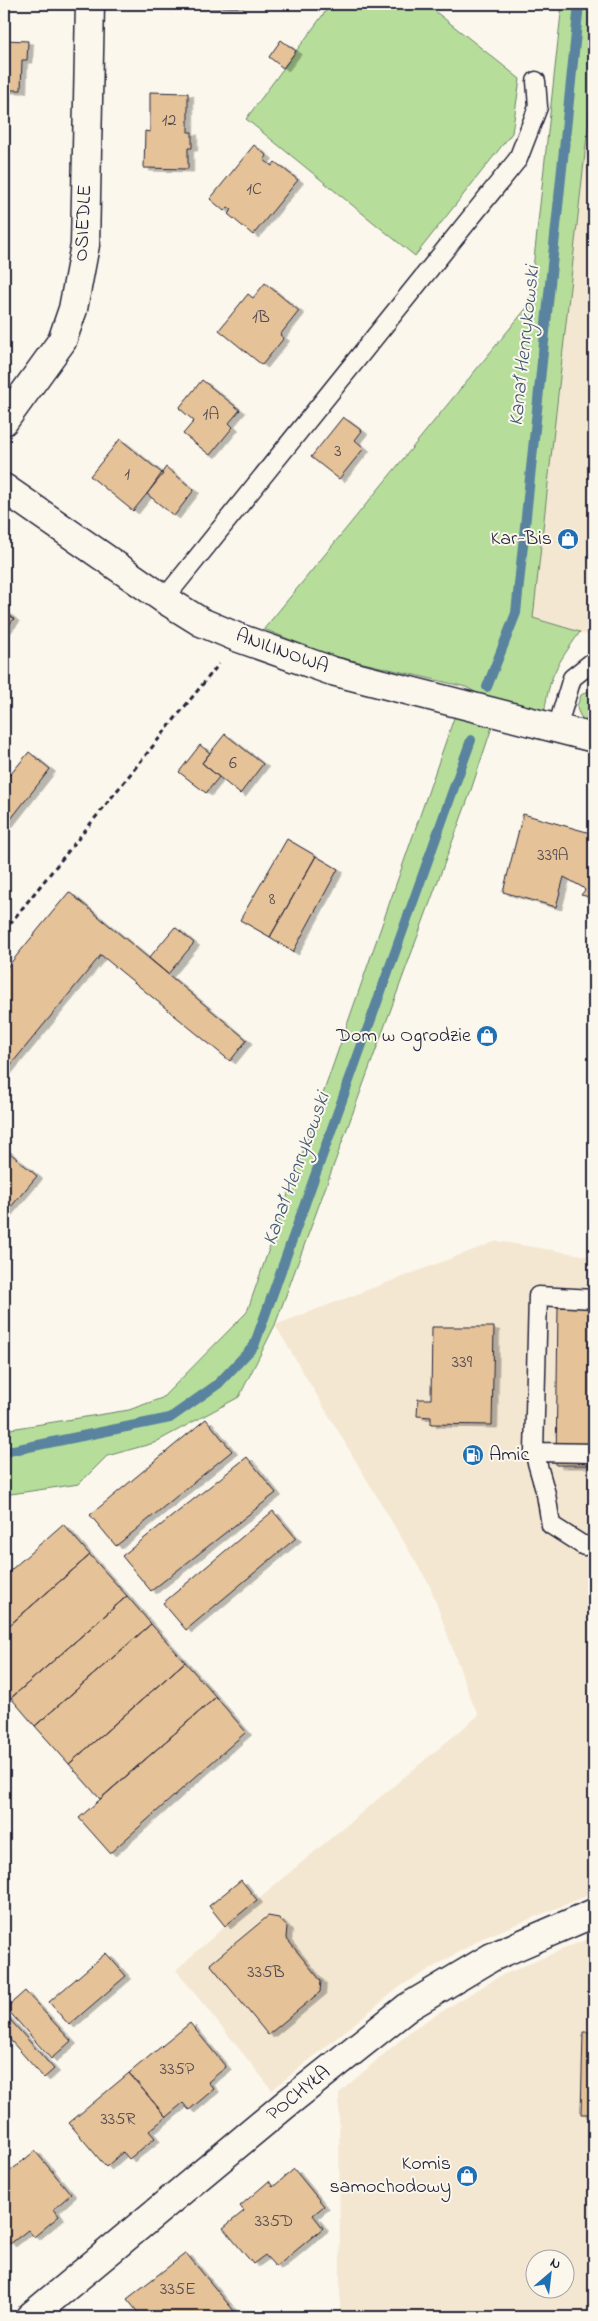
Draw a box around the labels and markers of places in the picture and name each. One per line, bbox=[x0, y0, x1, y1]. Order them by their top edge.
place label: Kar-Bis bbox=[491, 525, 552, 554]
shop icon: Kar-Bis bbox=[556, 527, 580, 551]
place label: Dom w Ogrodzie bbox=[335, 1022, 471, 1052]
shop icon: Dom w Ogrodzie bbox=[475, 1024, 499, 1048]
place label: Amic bbox=[489, 1441, 529, 1470]
fuel station icon: Amic bbox=[461, 1443, 485, 1467]
place label: Komis samochodowy bbox=[329, 2150, 451, 2202]
shop icon: Komis samochodowy bbox=[455, 2164, 479, 2188]

